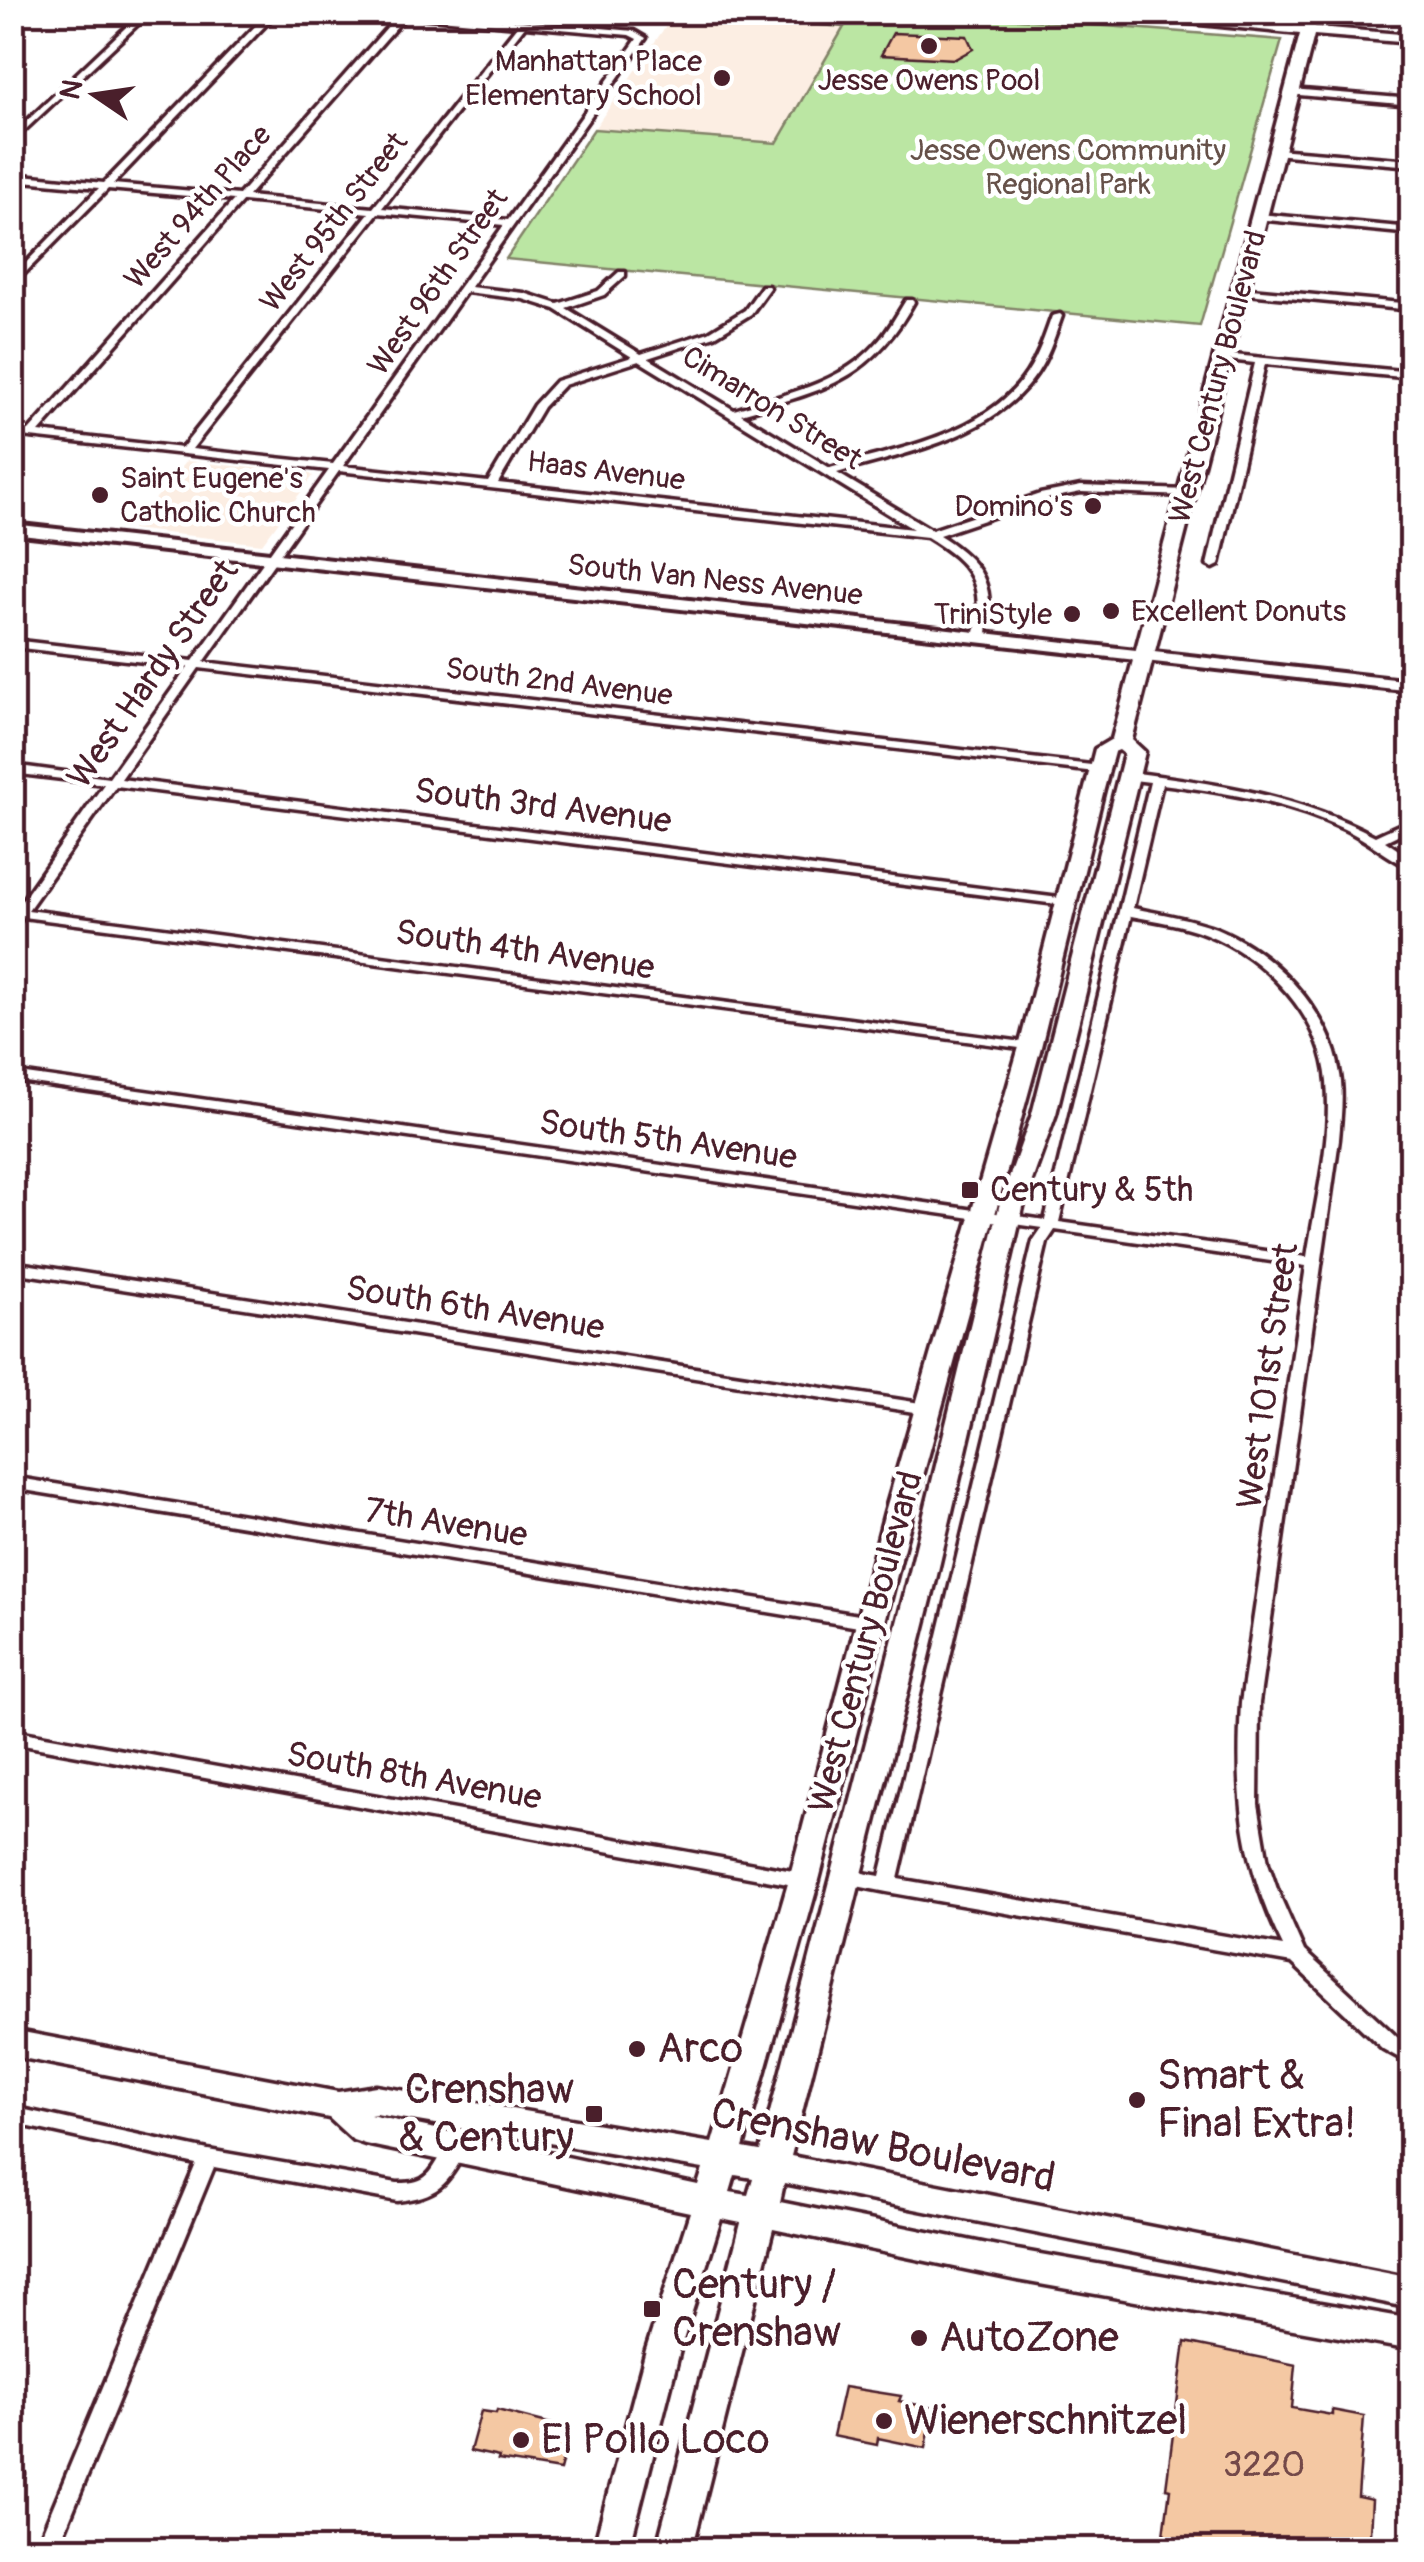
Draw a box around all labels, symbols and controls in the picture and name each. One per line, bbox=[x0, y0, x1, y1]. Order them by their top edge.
marker: Jesse Owens Pool bbox=[918, 35, 940, 57]
place label: Manhattan Place Elementary School bbox=[465, 43, 702, 114]
north arrow bbox=[45, 45, 145, 145]
place label: Jesse Owens Pool bbox=[818, 62, 1041, 99]
marker: Manhattan Place Elementary School bbox=[711, 67, 733, 89]
text: N bbox=[53, 77, 91, 103]
street label: West 94th Place bbox=[117, 117, 280, 297]
street label: West 95th Street bbox=[252, 124, 416, 319]
park label: Jesse Owens Community Regional Park bbox=[910, 132, 1226, 203]
street label: West 96th Street bbox=[360, 181, 517, 382]
street label: West Century Boulevard bbox=[1161, 227, 1275, 527]
street label: Cimarron Street bbox=[675, 338, 870, 479]
street label: Haas Avenue bbox=[525, 443, 687, 499]
place label: Saint Eugene's Catholic Church bbox=[120, 460, 316, 531]
marker: Saint Eugene's Catholic Church bbox=[89, 484, 111, 506]
place label: Domino's bbox=[954, 488, 1073, 525]
marker: Domino's bbox=[1082, 495, 1104, 517]
street label: South Van Ness Avenue bbox=[566, 546, 865, 614]
street label: West Hardy Street bbox=[58, 550, 249, 797]
place label: Excellent Donuts bbox=[1131, 593, 1346, 630]
place label: TriniStyle bbox=[934, 596, 1052, 633]
marker: Excellent Donuts bbox=[1100, 600, 1122, 622]
marker: TriniStyle bbox=[1061, 603, 1083, 625]
street label: South 2nd Avenue bbox=[443, 650, 675, 714]
street label: South 3rd Avenue bbox=[412, 768, 674, 844]
street label: South 4th Avenue bbox=[393, 910, 657, 990]
street label: South 5th Avenue bbox=[536, 1100, 800, 1180]
place label: Century & 5th bbox=[990, 1168, 1193, 1212]
marker: Century & 5th bbox=[959, 1179, 981, 1201]
street label: West 101st Street bbox=[1228, 1239, 1309, 1512]
street label: South 6th Avenue bbox=[343, 1266, 607, 1350]
street label: West Century Boulevard bbox=[799, 1466, 933, 1818]
street label: 7th Avenue bbox=[361, 1488, 531, 1558]
street label: South 8th Avenue bbox=[283, 1732, 545, 1820]
place label: Arco bbox=[657, 2023, 743, 2075]
marker: Arco bbox=[626, 2038, 648, 2060]
place label: Smart & Final Extra! bbox=[1157, 2050, 1356, 2150]
place label: Crenshaw & Century bbox=[398, 2064, 574, 2164]
street label: Crenshaw Boulevard bbox=[706, 2087, 1060, 2205]
marker: Smart & Final Extra! bbox=[1126, 2089, 1148, 2111]
marker: Crenshaw & Century bbox=[583, 2103, 605, 2125]
place label: Century / Crenshaw bbox=[672, 2259, 841, 2359]
marker: Century / Crenshaw bbox=[641, 2298, 663, 2320]
place label: AutoZone bbox=[939, 2312, 1119, 2364]
marker: AutoZone bbox=[908, 2327, 930, 2349]
place label: Wienerschnitzel bbox=[904, 2395, 1187, 2447]
marker: Wienerschnitzel bbox=[873, 2410, 895, 2432]
place label: El Pollo Loco bbox=[541, 2414, 769, 2466]
marker: El Pollo Loco bbox=[510, 2429, 532, 2451]
house number: 3220 bbox=[1223, 2443, 1305, 2487]

